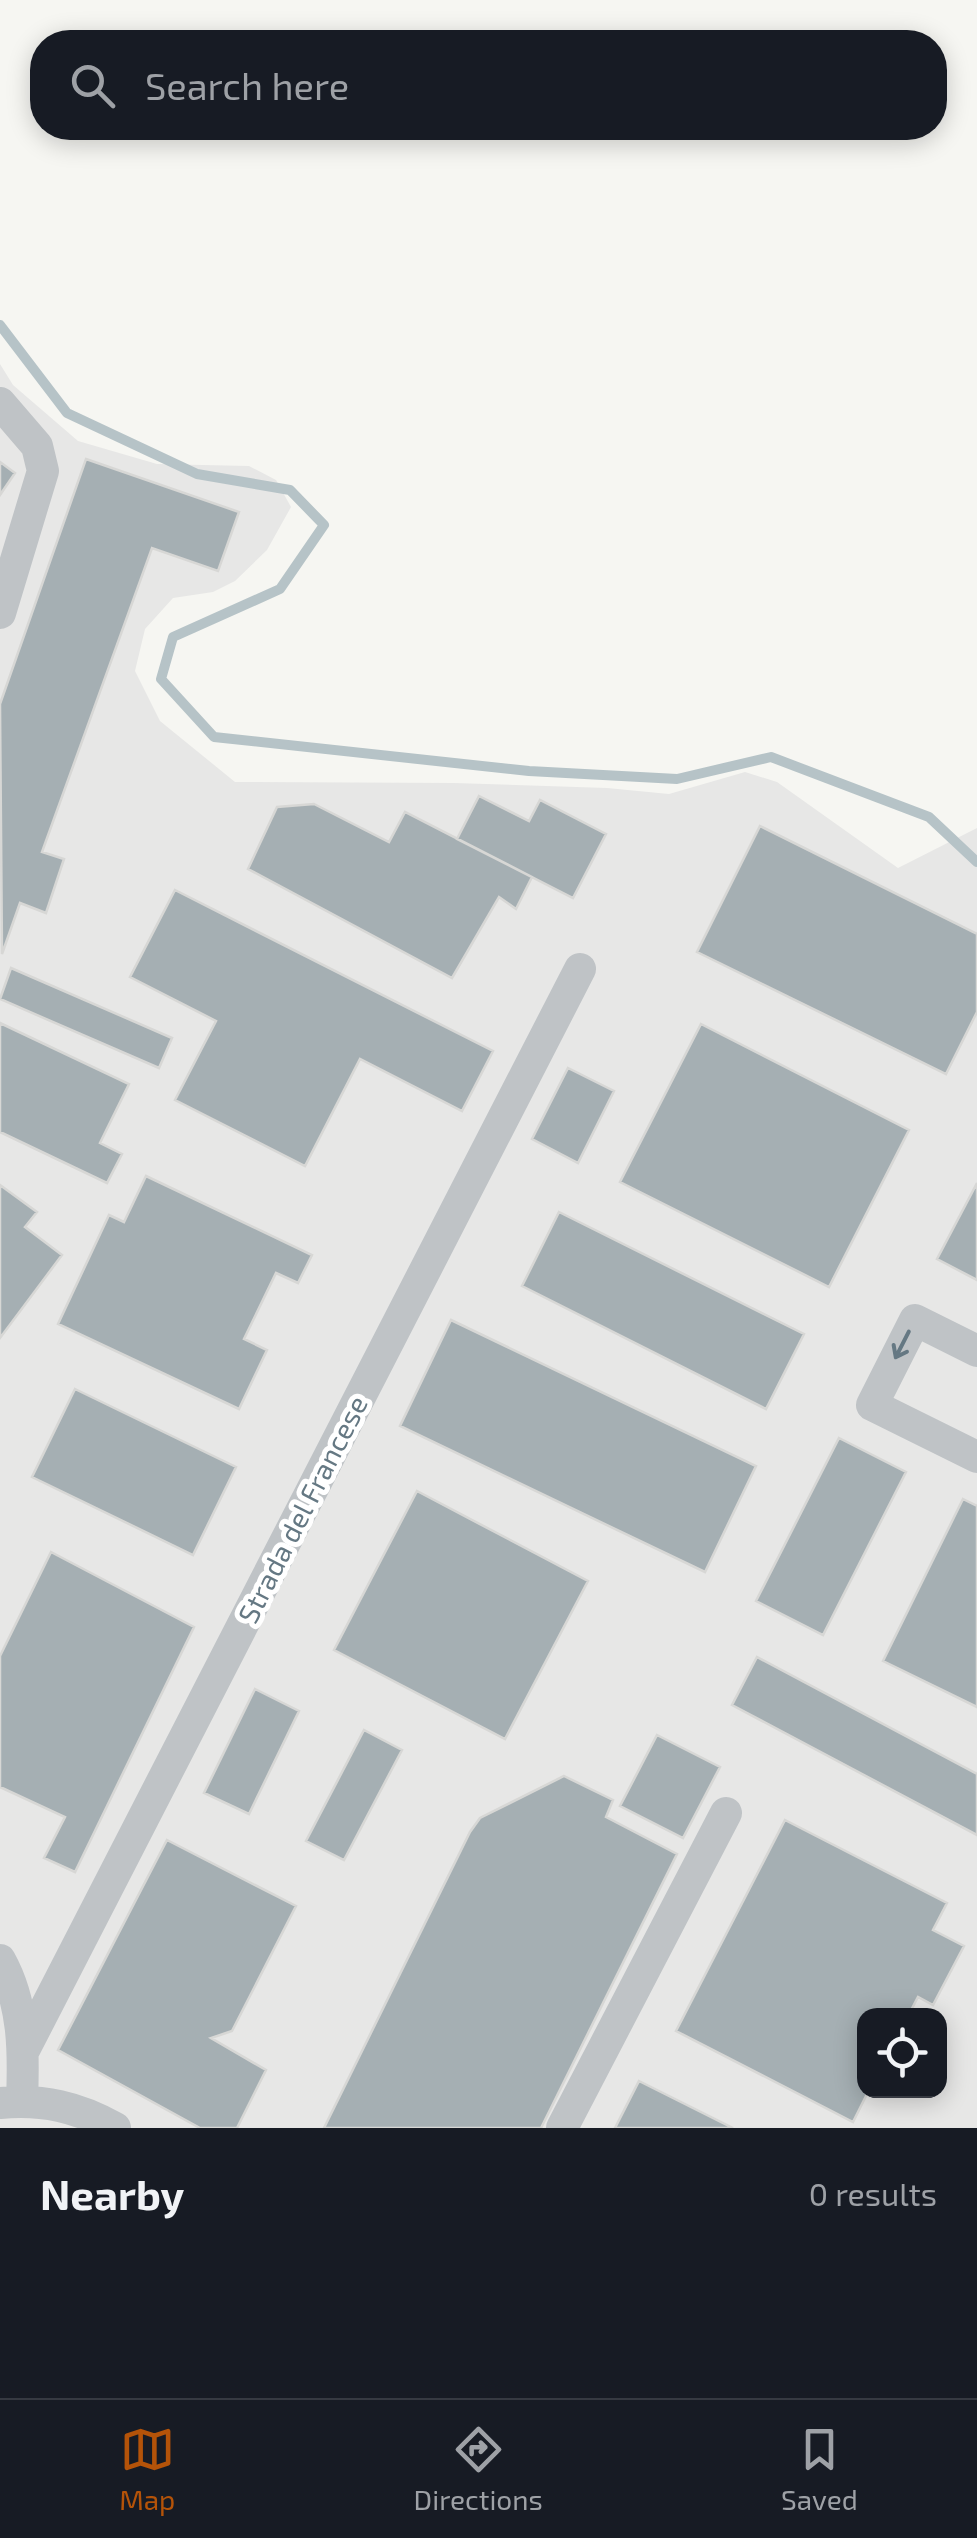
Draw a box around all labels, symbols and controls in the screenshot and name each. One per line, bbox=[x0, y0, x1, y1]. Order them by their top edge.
search box bbox=[30, 30, 947, 140]
icon: search bbox=[65, 58, 120, 113]
text: Search here bbox=[145, 62, 349, 108]
one-way arrow bbox=[892, 1329, 911, 1359]
street label: Strada del Francese bbox=[230, 1390, 374, 1628]
map controls bbox=[857, 2008, 947, 2098]
button: locate bbox=[857, 2008, 947, 2098]
text: Nearby bbox=[40, 2168, 184, 2218]
text: 0 results bbox=[809, 2174, 937, 2212]
tab: Map bbox=[119, 2422, 175, 2516]
tab: Directions bbox=[414, 2422, 543, 2516]
tab: Saved bbox=[781, 2422, 858, 2516]

